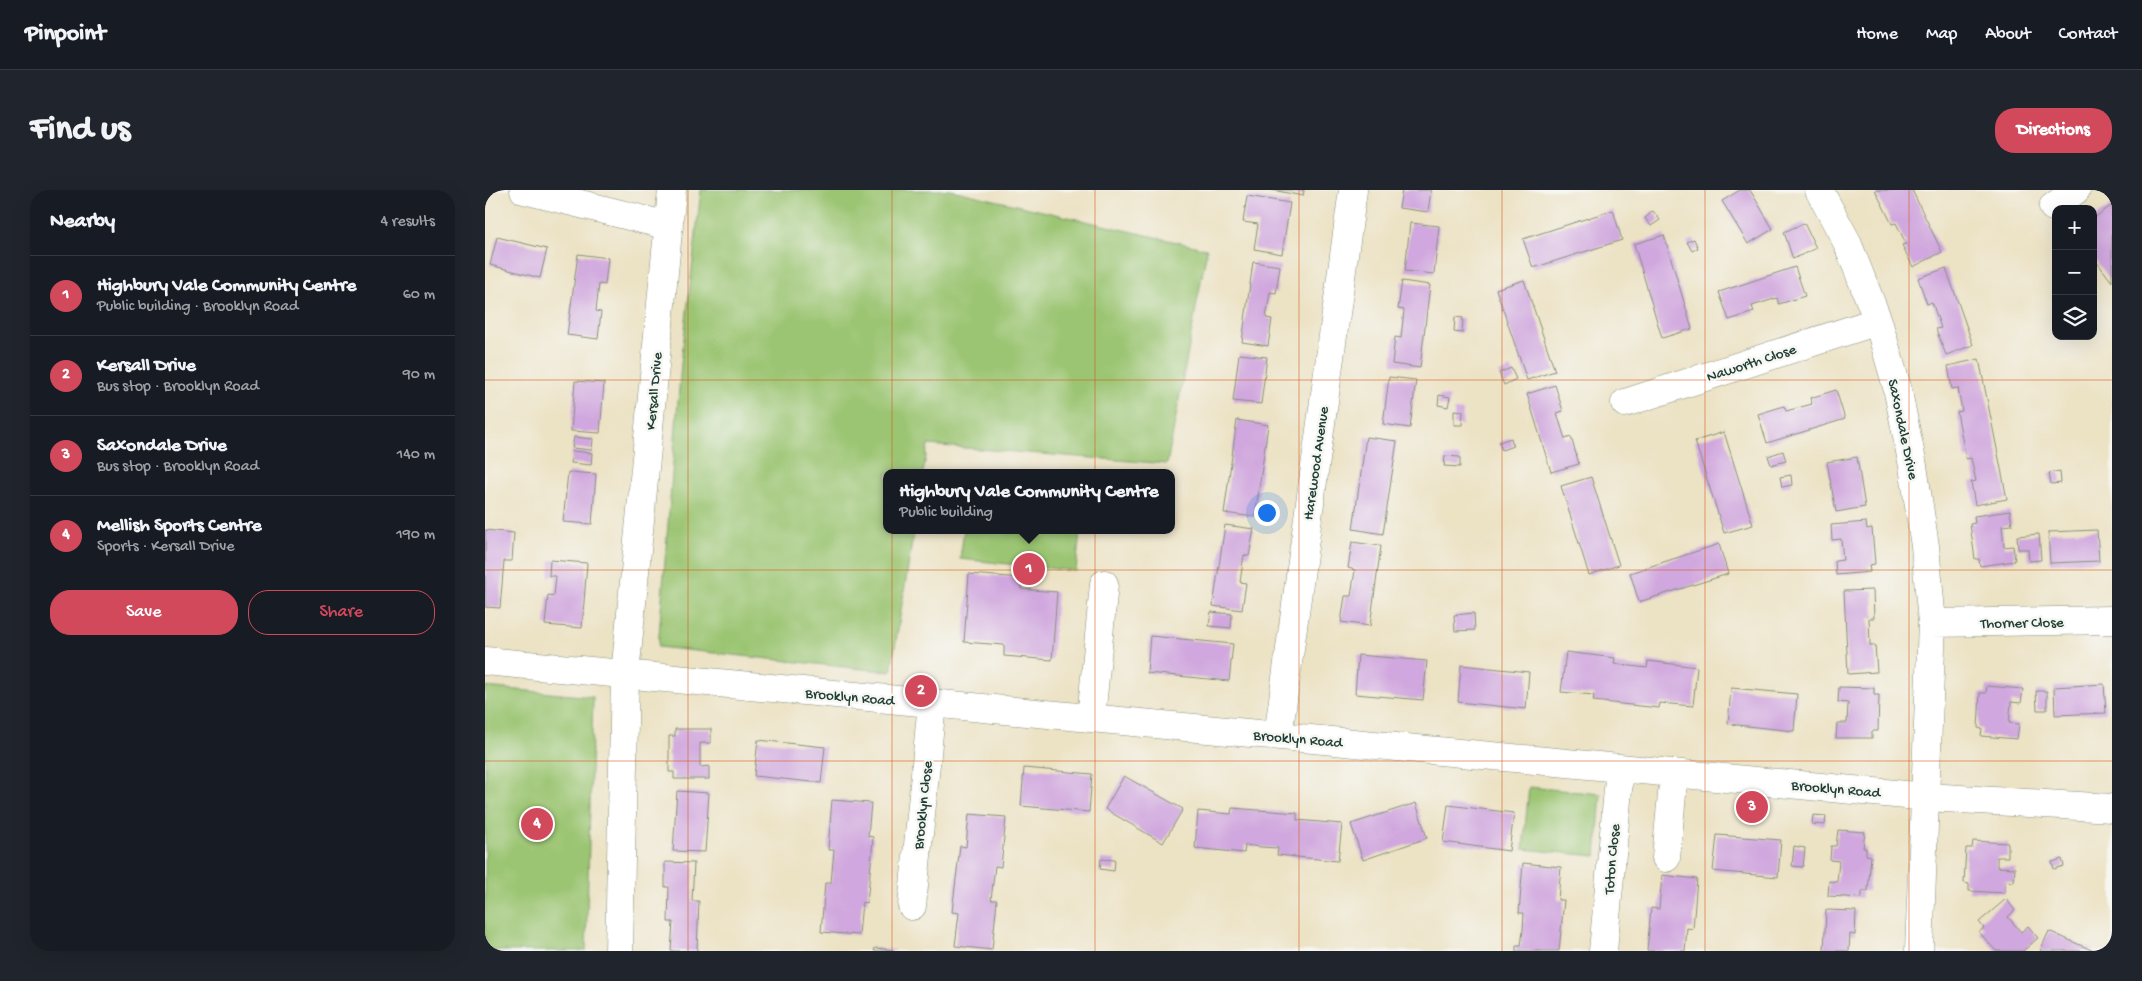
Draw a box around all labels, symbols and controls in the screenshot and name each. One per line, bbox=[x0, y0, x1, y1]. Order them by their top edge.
text: Pinpoint bbox=[25, 20, 106, 49]
text: Home bbox=[1856, 24, 1898, 45]
text: Map bbox=[1926, 24, 1957, 45]
text: About bbox=[1985, 24, 2031, 45]
text: Contact bbox=[2059, 24, 2117, 45]
button: Directions bbox=[1995, 108, 2112, 153]
text: Find us bbox=[30, 110, 130, 151]
map controls bbox=[2052, 205, 2097, 340]
button: + bbox=[2052, 205, 2097, 250]
text: Nearby bbox=[50, 210, 115, 235]
text: 4 results bbox=[380, 213, 435, 232]
button: − bbox=[2052, 250, 2097, 295]
text: Highbury Vale Community Centre bbox=[97, 275, 356, 298]
text: 1 bbox=[63, 286, 69, 305]
text: 60 m bbox=[403, 286, 435, 305]
button: layers bbox=[2052, 295, 2097, 340]
text: Public building · Brooklyn Road bbox=[97, 298, 298, 317]
street label: Naworth Close bbox=[1705, 341, 1799, 387]
street label: Kersall Drive bbox=[643, 351, 667, 431]
text: Kersall Drive bbox=[97, 355, 196, 378]
text: 2 bbox=[62, 366, 70, 385]
text: 90 m bbox=[403, 366, 435, 385]
street label: Saxondale Drive bbox=[1883, 377, 1922, 482]
text: Bus stop · Brooklyn Road bbox=[97, 378, 259, 397]
street label: Harewood Avenue bbox=[1300, 405, 1334, 521]
text: Saxondale Drive bbox=[97, 435, 227, 458]
text: 3 bbox=[62, 446, 70, 465]
text: 140 m bbox=[397, 446, 435, 465]
text: Bus stop · Brooklyn Road bbox=[97, 458, 259, 477]
popup bbox=[883, 469, 1175, 534]
text: Highbury Vale Community Centre bbox=[899, 481, 1159, 504]
your location bbox=[1254, 500, 1280, 526]
text: Public building bbox=[899, 504, 993, 523]
text: Mellish Sports Centre bbox=[97, 515, 262, 538]
text: 4 bbox=[62, 526, 70, 545]
text: 190 m bbox=[396, 526, 435, 545]
text: Sports · Kersall Drive bbox=[97, 538, 235, 557]
pin: 1 bbox=[1013, 550, 1045, 588]
button: Save bbox=[50, 590, 238, 635]
button: Share bbox=[248, 590, 435, 635]
street label: Thorner Close bbox=[1979, 614, 2064, 634]
pin: 2 bbox=[905, 672, 937, 710]
street label: Brooklyn Road bbox=[804, 685, 896, 711]
street label: Brooklyn Road bbox=[1252, 727, 1344, 753]
street label: Brooklyn Close bbox=[910, 760, 938, 851]
street label: Brooklyn Road bbox=[1790, 777, 1882, 803]
pin: 3 bbox=[1736, 788, 1768, 826]
pin: 4 bbox=[521, 805, 553, 843]
street label: Toton Close bbox=[1601, 823, 1625, 896]

